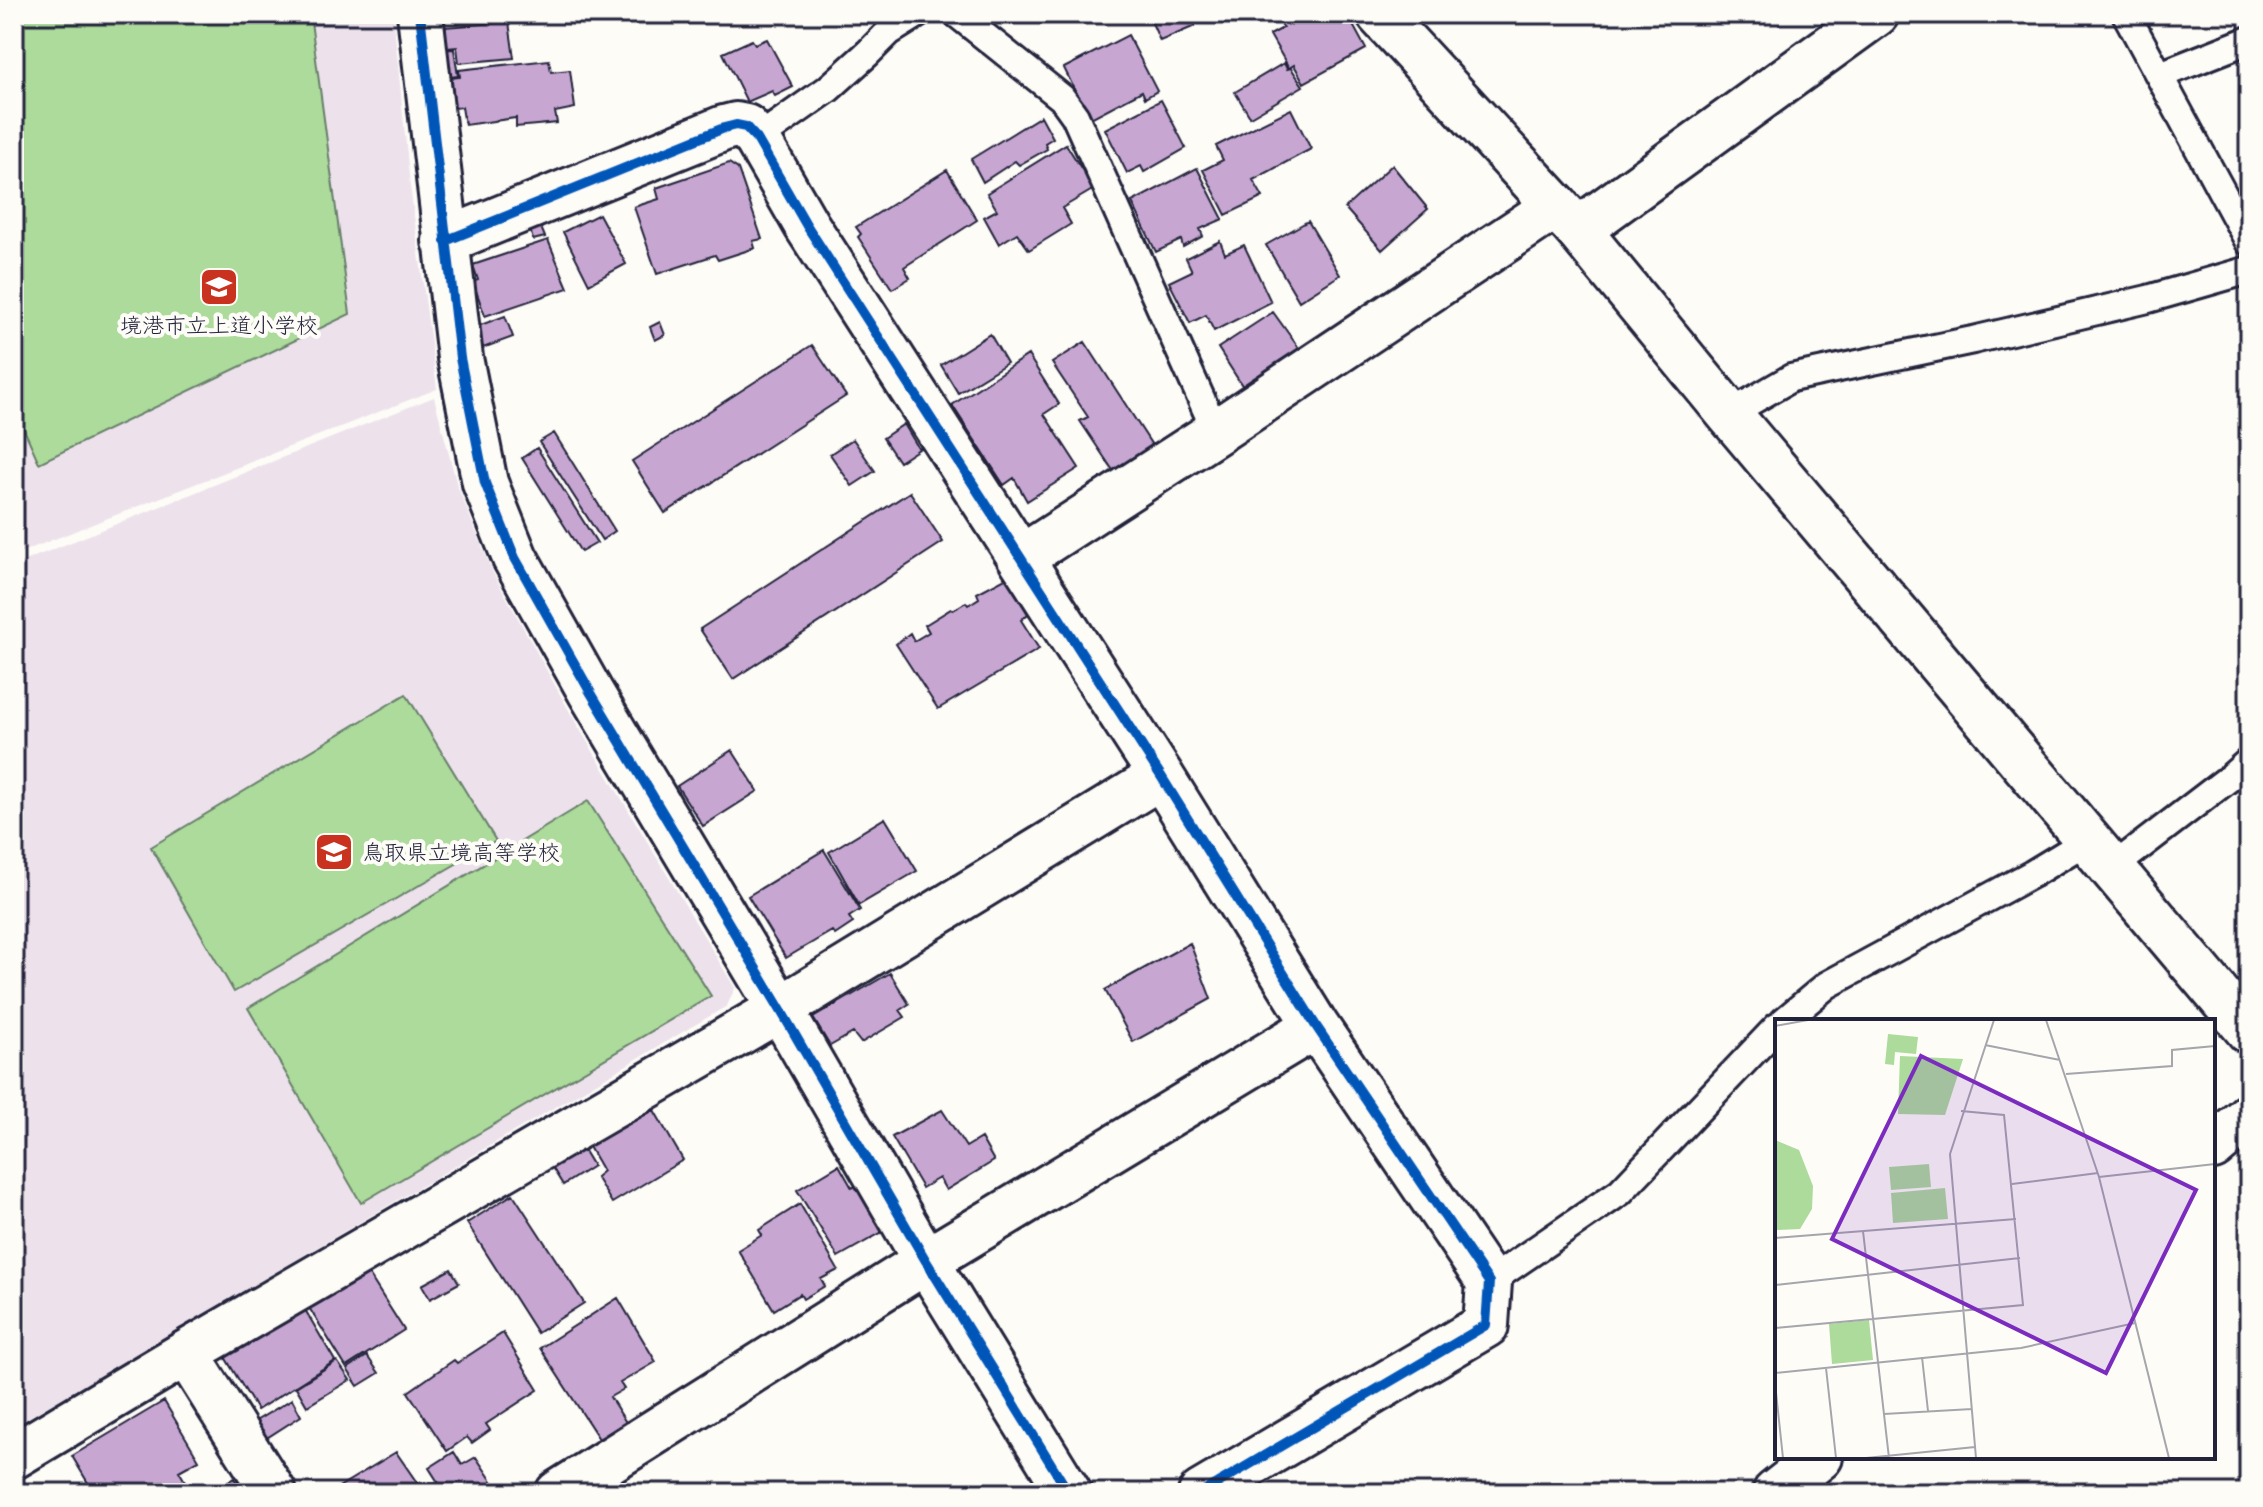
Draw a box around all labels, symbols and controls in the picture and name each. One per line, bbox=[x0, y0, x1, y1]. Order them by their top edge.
school or university icon: 境港市立上道小学校 bbox=[198, 266, 240, 308]
place label: 境港市立上道小学校 bbox=[120, 315, 318, 342]
school or university icon: 鳥取県立境高等学校 bbox=[313, 831, 355, 873]
place label: 鳥取県立境高等学校 bbox=[362, 842, 560, 869]
inset map bbox=[1775, 1019, 2215, 1459]

